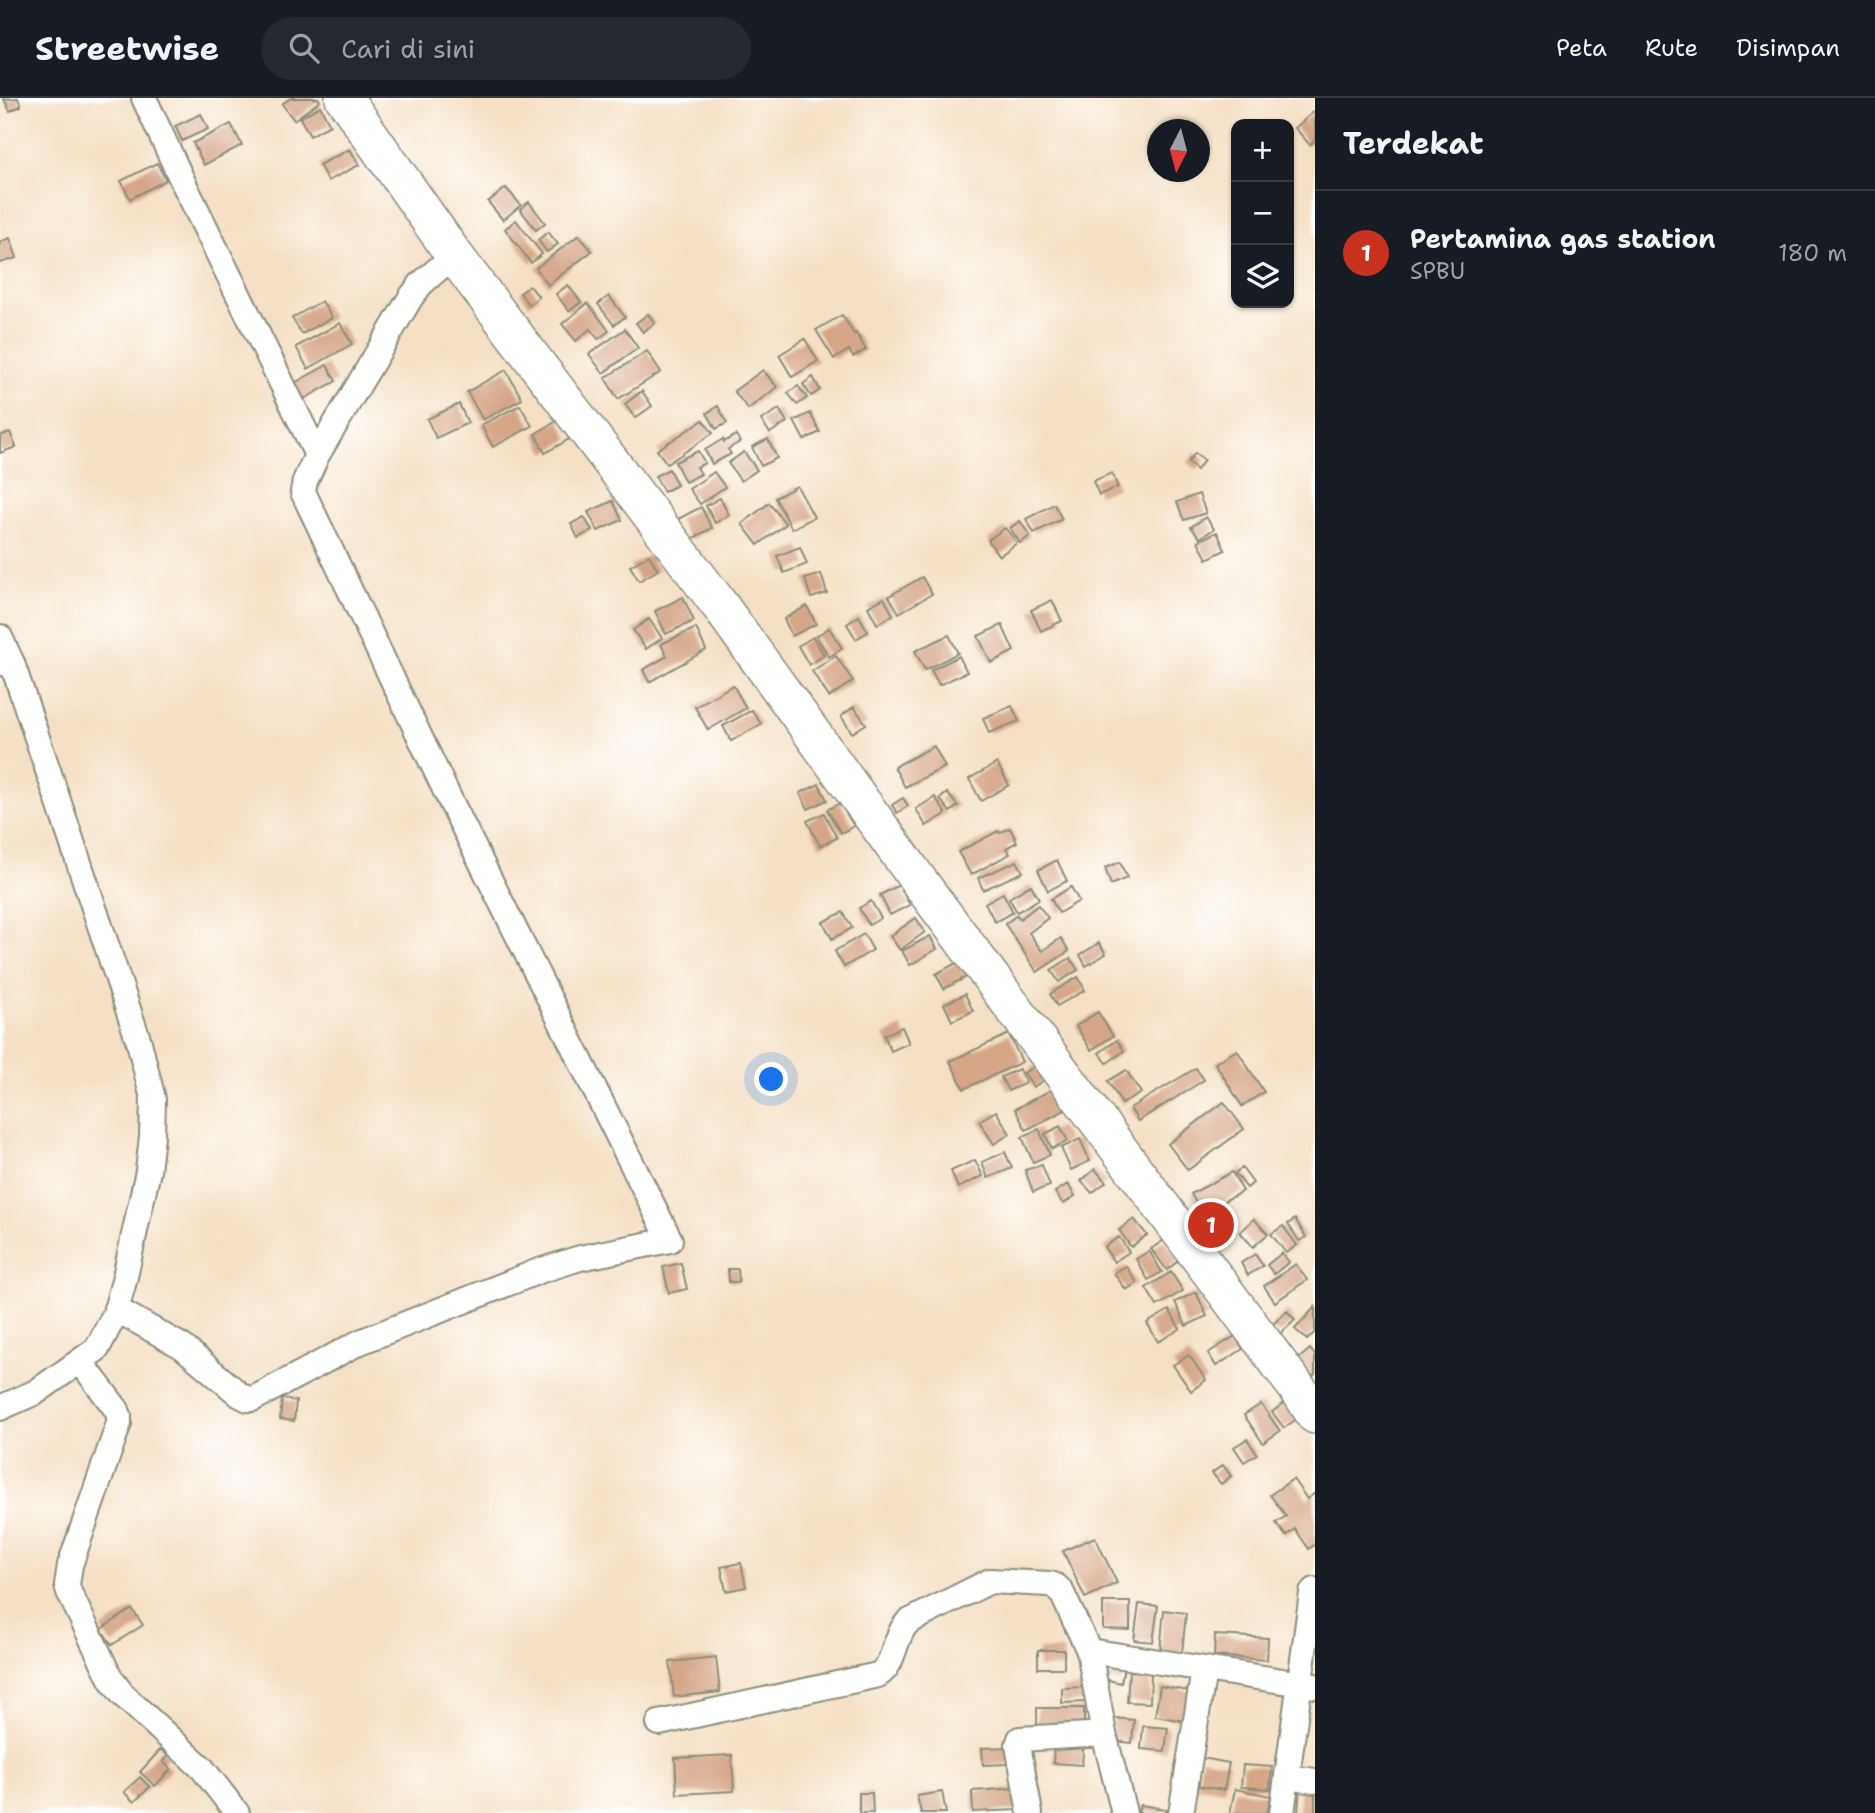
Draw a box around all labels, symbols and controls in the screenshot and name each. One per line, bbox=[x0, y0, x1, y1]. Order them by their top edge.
search box bbox=[261, 17, 751, 80]
text: Streetwise bbox=[35, 26, 219, 71]
icon: search bbox=[285, 29, 323, 67]
text: Cari di sini bbox=[341, 31, 475, 66]
text: Peta bbox=[1556, 32, 1607, 64]
text: Rute bbox=[1645, 32, 1698, 64]
text: Disimpan bbox=[1736, 32, 1840, 64]
north arrow bbox=[1147, 119, 1210, 182]
map controls bbox=[1231, 119, 1294, 308]
button: + bbox=[1231, 119, 1294, 182]
text: Terdekat bbox=[1343, 123, 1483, 164]
button: − bbox=[1231, 182, 1294, 245]
text: Pertamina gas station bbox=[1410, 221, 1716, 256]
text: 1 bbox=[1361, 238, 1371, 268]
text: 180 m bbox=[1778, 238, 1847, 268]
button: layers bbox=[1231, 245, 1294, 308]
text: SPBU bbox=[1410, 256, 1465, 286]
your location bbox=[754, 1062, 788, 1096]
pin: 1 bbox=[1188, 1199, 1234, 1251]

